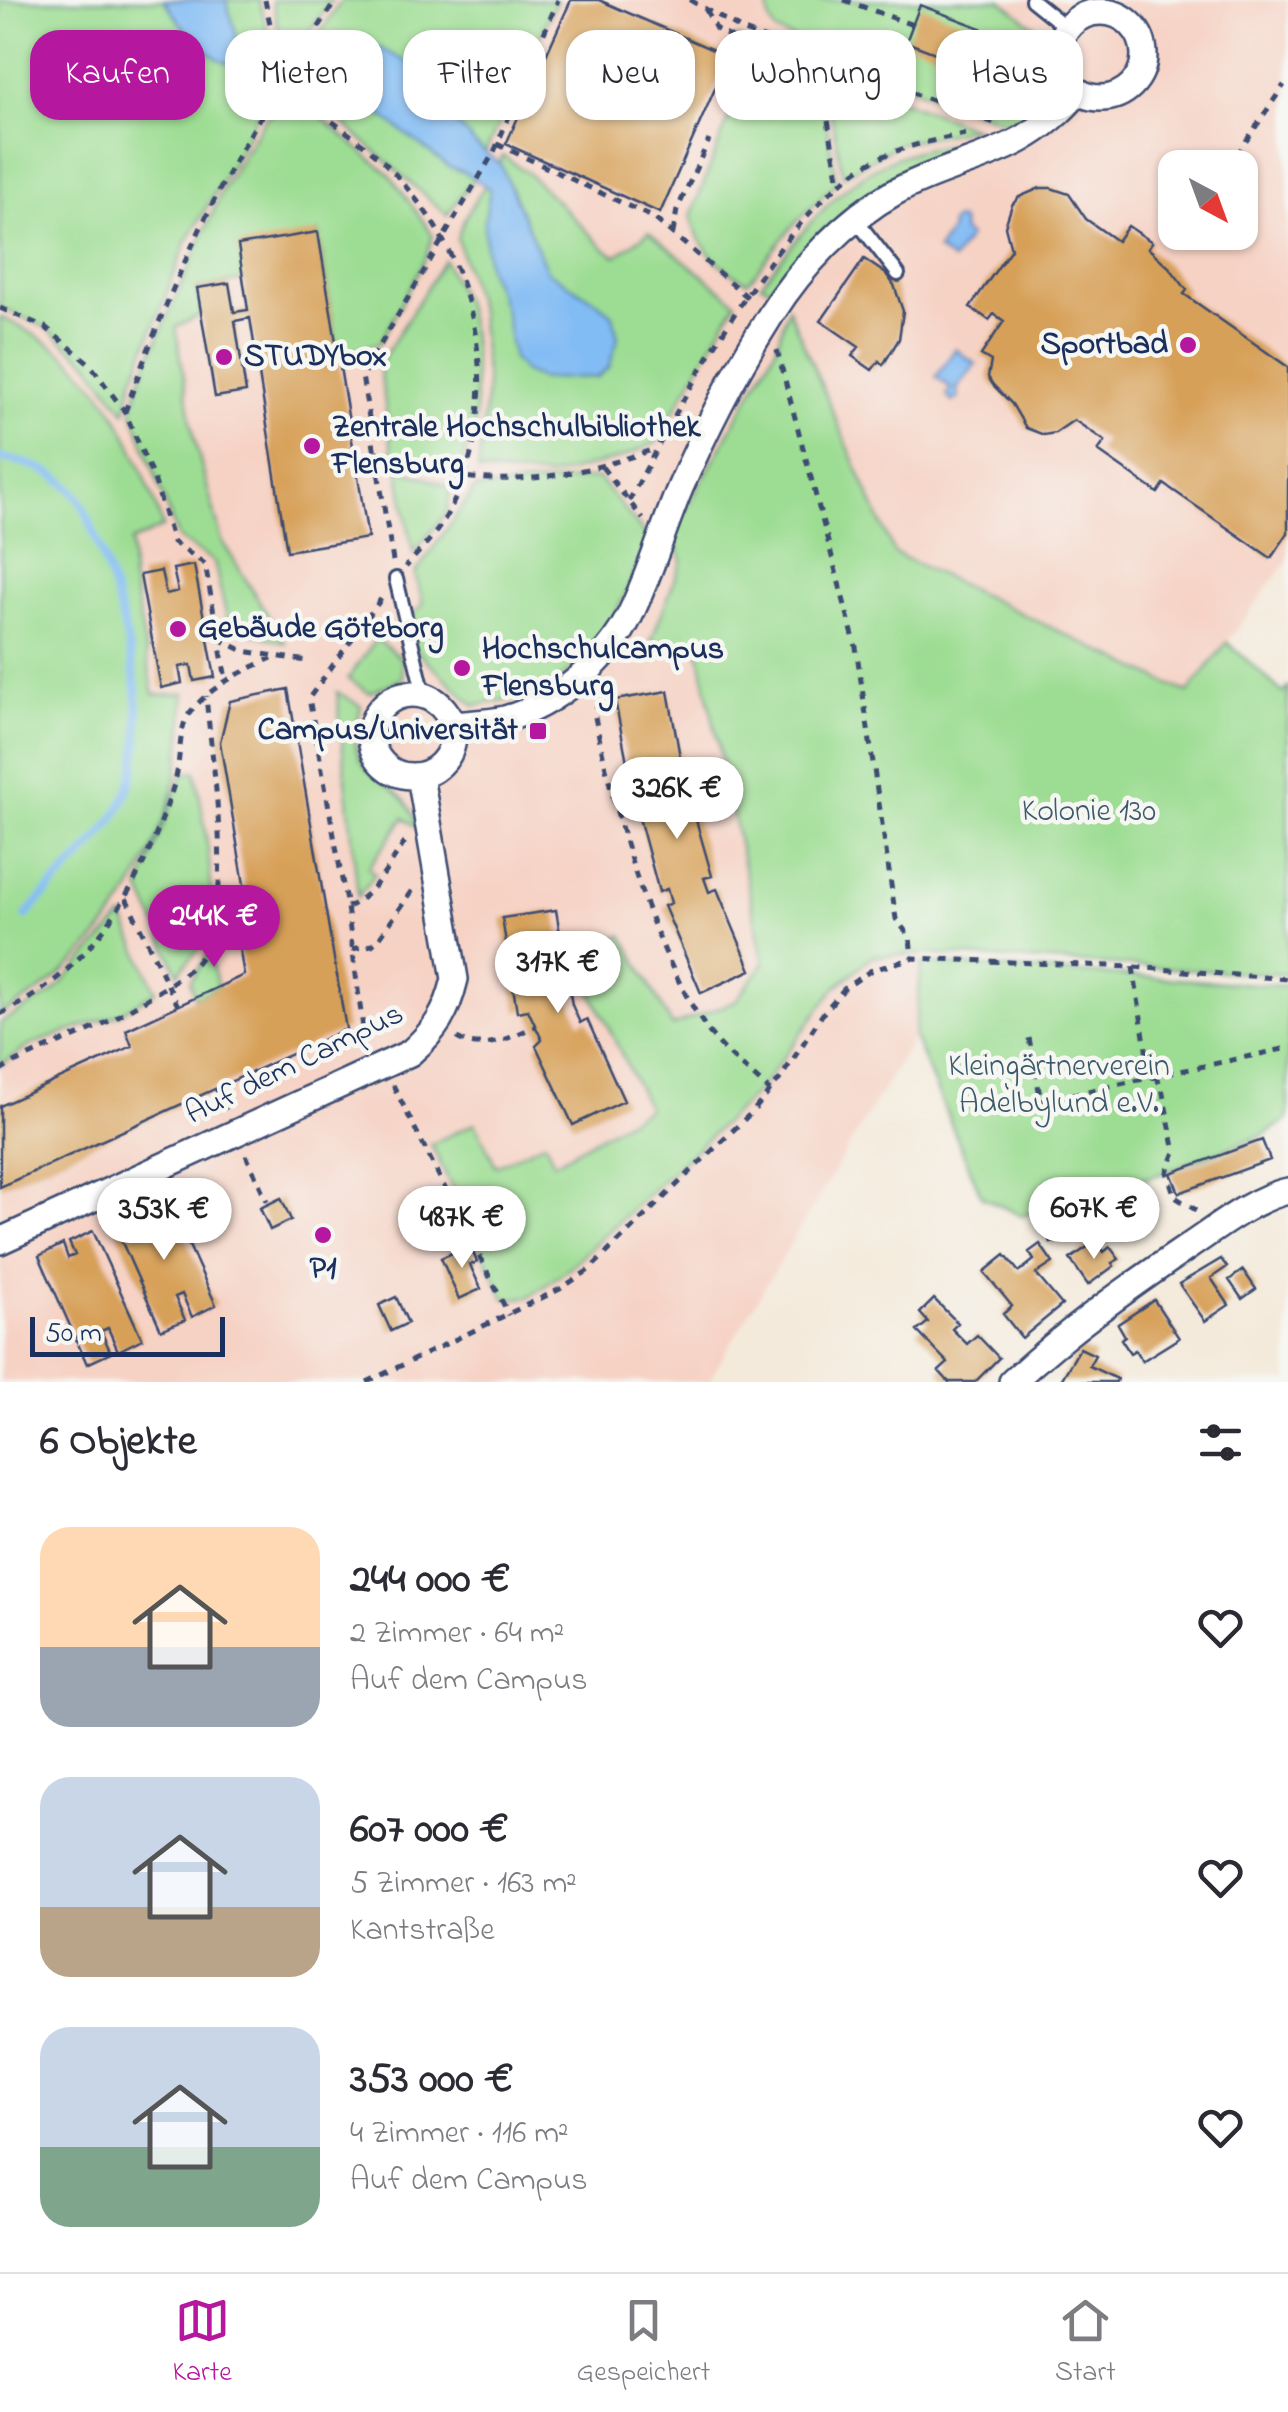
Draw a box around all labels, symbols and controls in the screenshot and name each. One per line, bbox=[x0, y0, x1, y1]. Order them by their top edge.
chip: Kaufen bbox=[30, 30, 205, 120]
chip: Mieten bbox=[225, 30, 383, 120]
chip: Filter bbox=[403, 30, 546, 120]
chip: Neu bbox=[566, 30, 695, 120]
chip: Wohnung bbox=[715, 30, 916, 120]
chip: Haus bbox=[936, 30, 1083, 120]
north arrow bbox=[1158, 150, 1258, 250]
map controls bbox=[1158, 150, 1258, 250]
place label: Sportbad bbox=[1041, 322, 1168, 369]
place label: STUDYbox bbox=[244, 334, 387, 381]
marker: Sportbad bbox=[1177, 334, 1199, 356]
marker: STUDYbox bbox=[213, 346, 235, 368]
place label: Zentrale Hochschulbibliothek Flensburg bbox=[330, 405, 702, 490]
marker: Zentrale Hochschulbibliothek Flensburg bbox=[301, 435, 323, 457]
place label: Gebäude Göteborg bbox=[198, 606, 444, 654]
marker: Gebäude Göteborg bbox=[167, 618, 189, 640]
place label: Hochschulcampus Flensburg bbox=[480, 627, 724, 712]
marker: Hochschulcampus Flensburg bbox=[451, 657, 473, 679]
place label: Campus/Universität bbox=[257, 708, 518, 755]
marker: Campus/Universität bbox=[527, 720, 549, 742]
pin: 326K € bbox=[596, 757, 758, 842]
text: 326K € bbox=[632, 766, 722, 813]
park label: Kolonie 130 bbox=[1022, 789, 1156, 836]
pin: 244K € bbox=[133, 885, 295, 970]
text: 244K € bbox=[170, 894, 258, 941]
pin: 317K € bbox=[477, 931, 639, 1016]
text: 317K € bbox=[517, 940, 599, 987]
street label: Auf dem Campus bbox=[178, 992, 412, 1138]
park label: Kleingärtnerverein Adelbylund e.V. bbox=[948, 1044, 1170, 1128]
pin: 607K € bbox=[1013, 1177, 1175, 1262]
pin: 353K € bbox=[83, 1178, 245, 1263]
pin: 487K € bbox=[381, 1186, 543, 1271]
text: 607K € bbox=[1051, 1186, 1137, 1233]
text: 353K € bbox=[119, 1187, 209, 1234]
text: 487K € bbox=[420, 1195, 504, 1242]
marker: P1 bbox=[312, 1224, 334, 1246]
place label: P1 bbox=[310, 1247, 336, 1294]
scale bar bbox=[30, 1312, 225, 1356]
text: 50 m bbox=[45, 1314, 102, 1355]
text: 6 Objekte bbox=[40, 1412, 196, 1473]
icon: filters bbox=[1193, 1415, 1248, 1470]
text: 244 000 € bbox=[350, 1550, 510, 1611]
icon: home bbox=[120, 1567, 240, 1687]
icon: heart bbox=[1193, 1600, 1248, 1655]
text: 2 Zimmer · 64 m² bbox=[350, 1611, 564, 1658]
text: Auf dem Campus bbox=[350, 1658, 588, 1705]
text: 607 000 € bbox=[350, 1800, 509, 1861]
icon: home bbox=[120, 1817, 240, 1937]
icon: heart bbox=[1193, 1850, 1248, 1905]
text: 5 Zimmer · 163 m² bbox=[350, 1861, 577, 1908]
text: Kantstraße bbox=[350, 1908, 495, 1955]
text: 353 000 € bbox=[350, 2050, 513, 2111]
icon: home bbox=[120, 2067, 240, 2187]
icon: heart bbox=[1193, 2100, 1248, 2155]
text: 4 Zimmer · 116 m² bbox=[350, 2111, 569, 2158]
text: Auf dem Campus bbox=[350, 2158, 588, 2205]
tab: Karte bbox=[172, 2293, 232, 2394]
tab: Gespeichert bbox=[577, 2293, 710, 2394]
tab: Start bbox=[1055, 2293, 1116, 2394]

